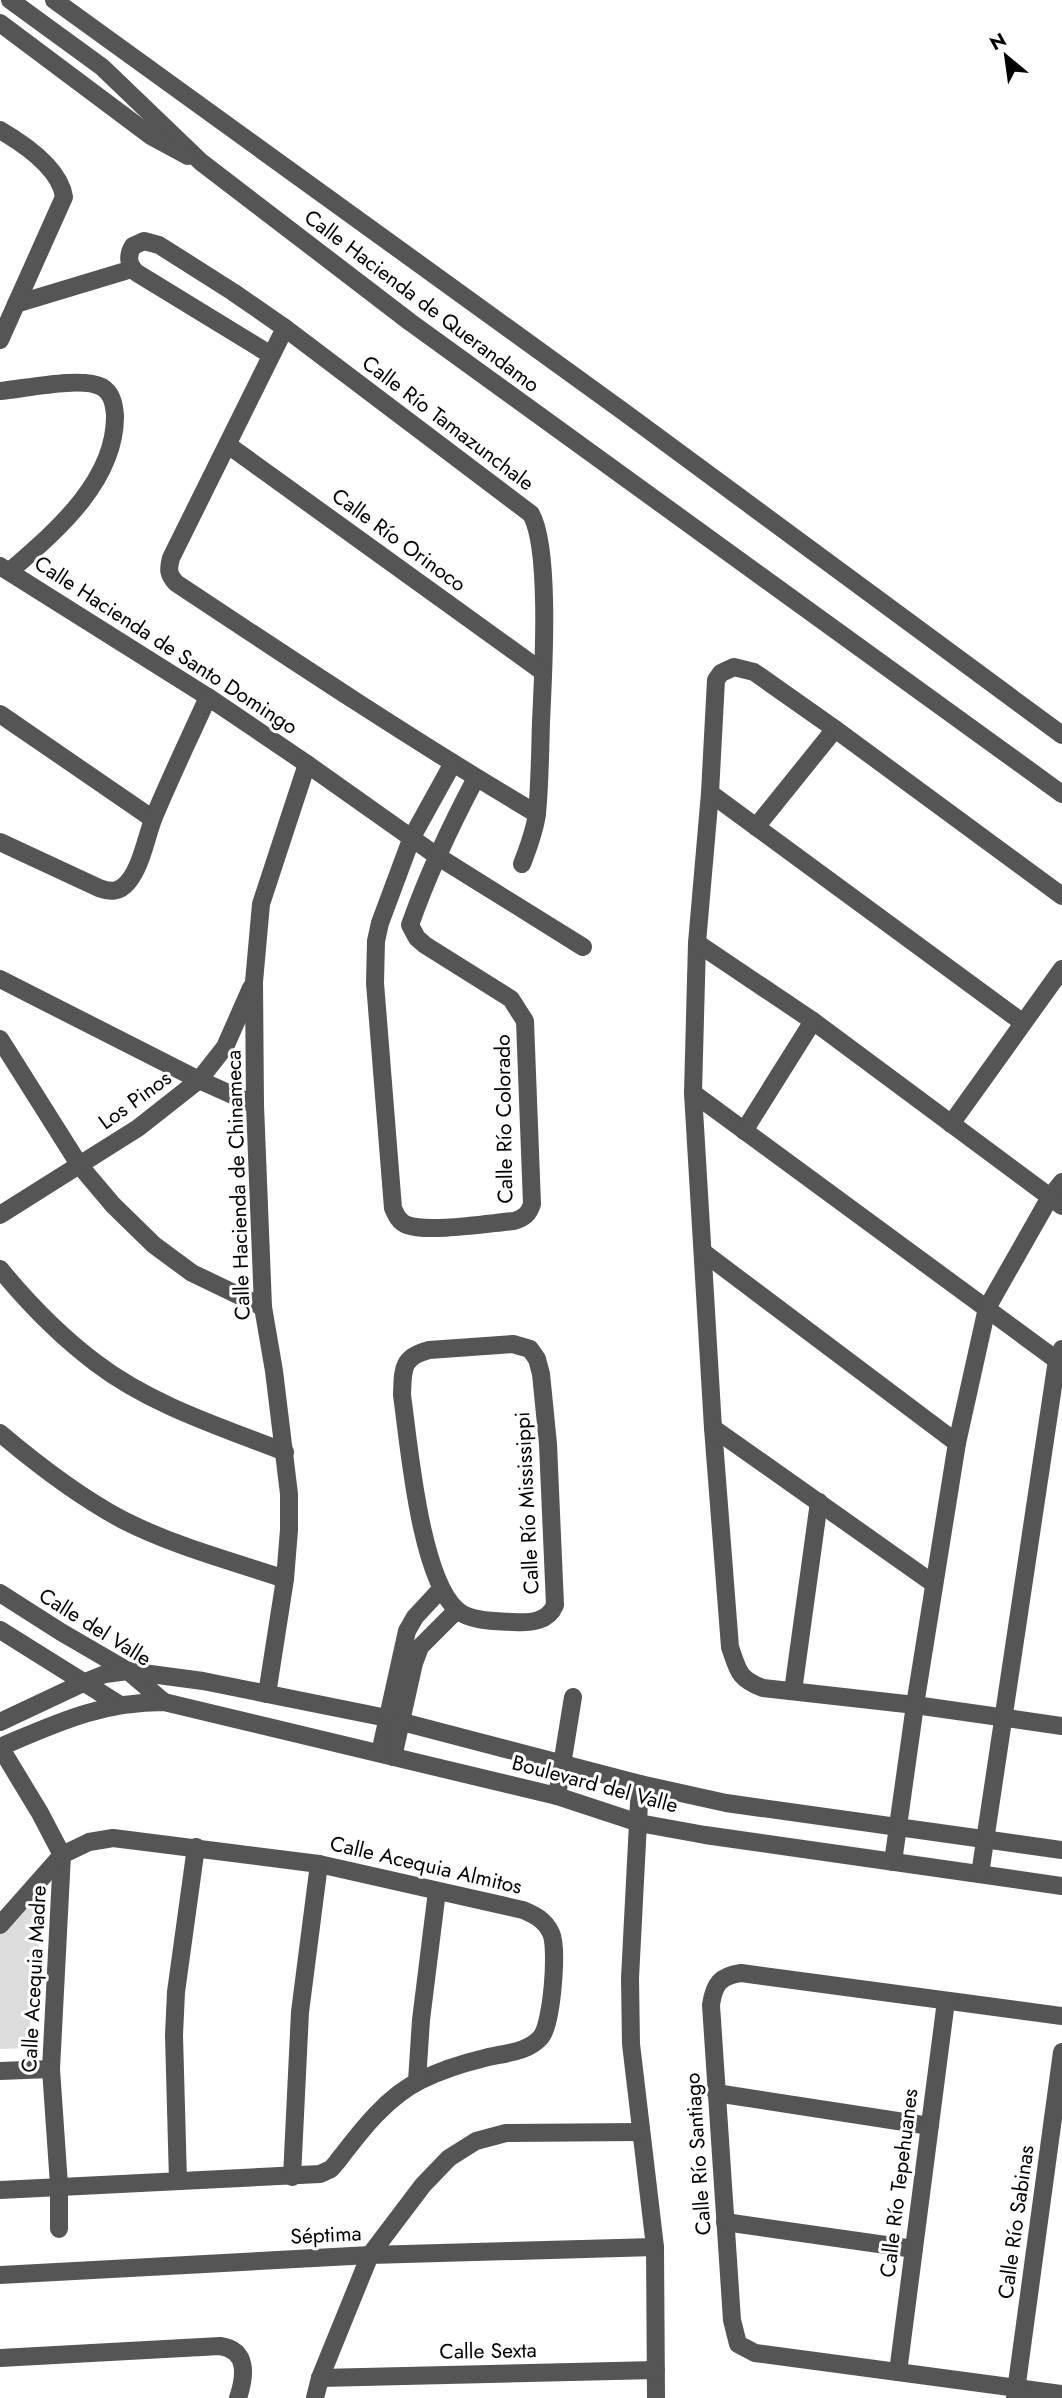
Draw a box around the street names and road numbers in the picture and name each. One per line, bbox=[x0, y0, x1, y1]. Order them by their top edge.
street label: Calle Hacienda de Querandamo bbox=[298, 202, 546, 400]
street label: Calle Río Tamazunchale bbox=[356, 348, 541, 498]
street label: Calle Río Orinoco bbox=[326, 481, 472, 599]
street label: Calle Hacienda de Santo Domingo bbox=[28, 548, 304, 742]
street label: Calle Río Colorado bbox=[488, 1034, 520, 1204]
street label: Calle Hacienda de Chinameca bbox=[218, 1049, 258, 1321]
street label: Los Pinos bbox=[92, 1063, 178, 1137]
street label: Calle Río Mississippi bbox=[507, 1411, 547, 1595]
street label: Calle del Valle bbox=[33, 1580, 157, 1674]
street label: Boulevard del Valle bbox=[509, 1747, 681, 1821]
street label: Calle Acequia Almitos bbox=[327, 1828, 525, 1902]
street label: Calle Acequia Madre bbox=[14, 1884, 54, 2073]
street label: Calle Río Santiago bbox=[677, 2072, 719, 2236]
street label: Calle Río Tepehuanes bbox=[873, 2087, 925, 2279]
street label: Calle Río Sabinas bbox=[990, 2143, 1042, 2301]
street label: Séptima bbox=[290, 2218, 362, 2252]
street label: Calle Sexta bbox=[439, 2335, 537, 2367]

